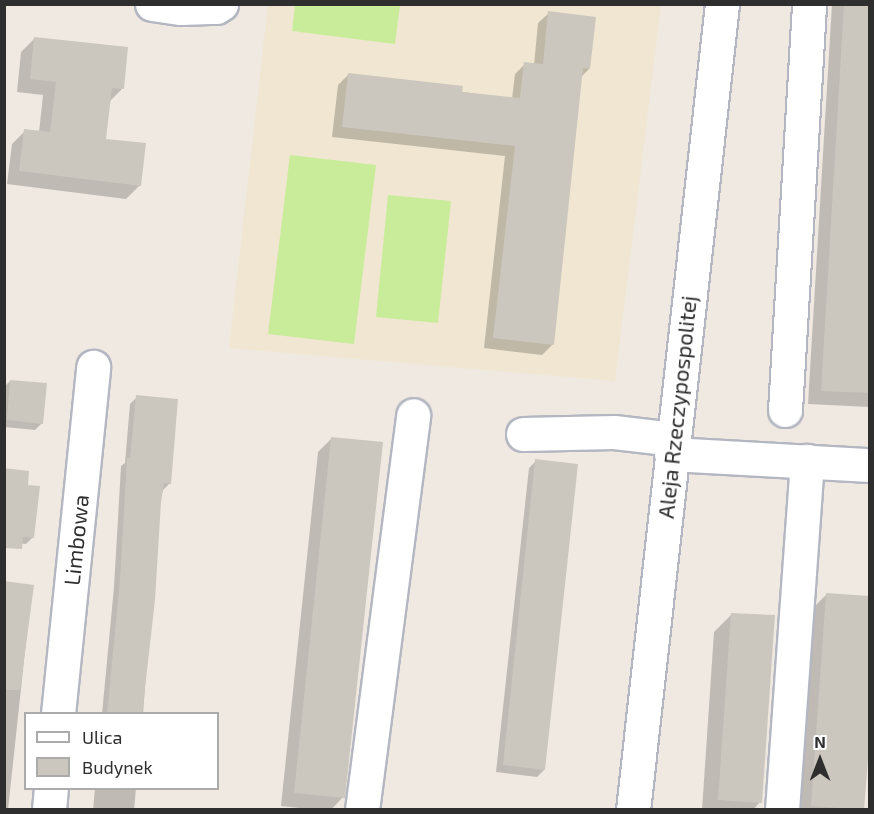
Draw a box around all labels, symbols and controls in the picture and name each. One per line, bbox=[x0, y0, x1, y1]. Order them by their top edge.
street label: Aleja Rzeczypospolitej bbox=[652, 294, 702, 520]
street label: Limbowa bbox=[58, 493, 94, 587]
legend bbox=[24, 712, 219, 790]
text: Ulica bbox=[82, 726, 122, 748]
north arrow bbox=[790, 730, 850, 790]
text: N bbox=[814, 732, 826, 751]
text: Budynek bbox=[82, 756, 153, 778]

